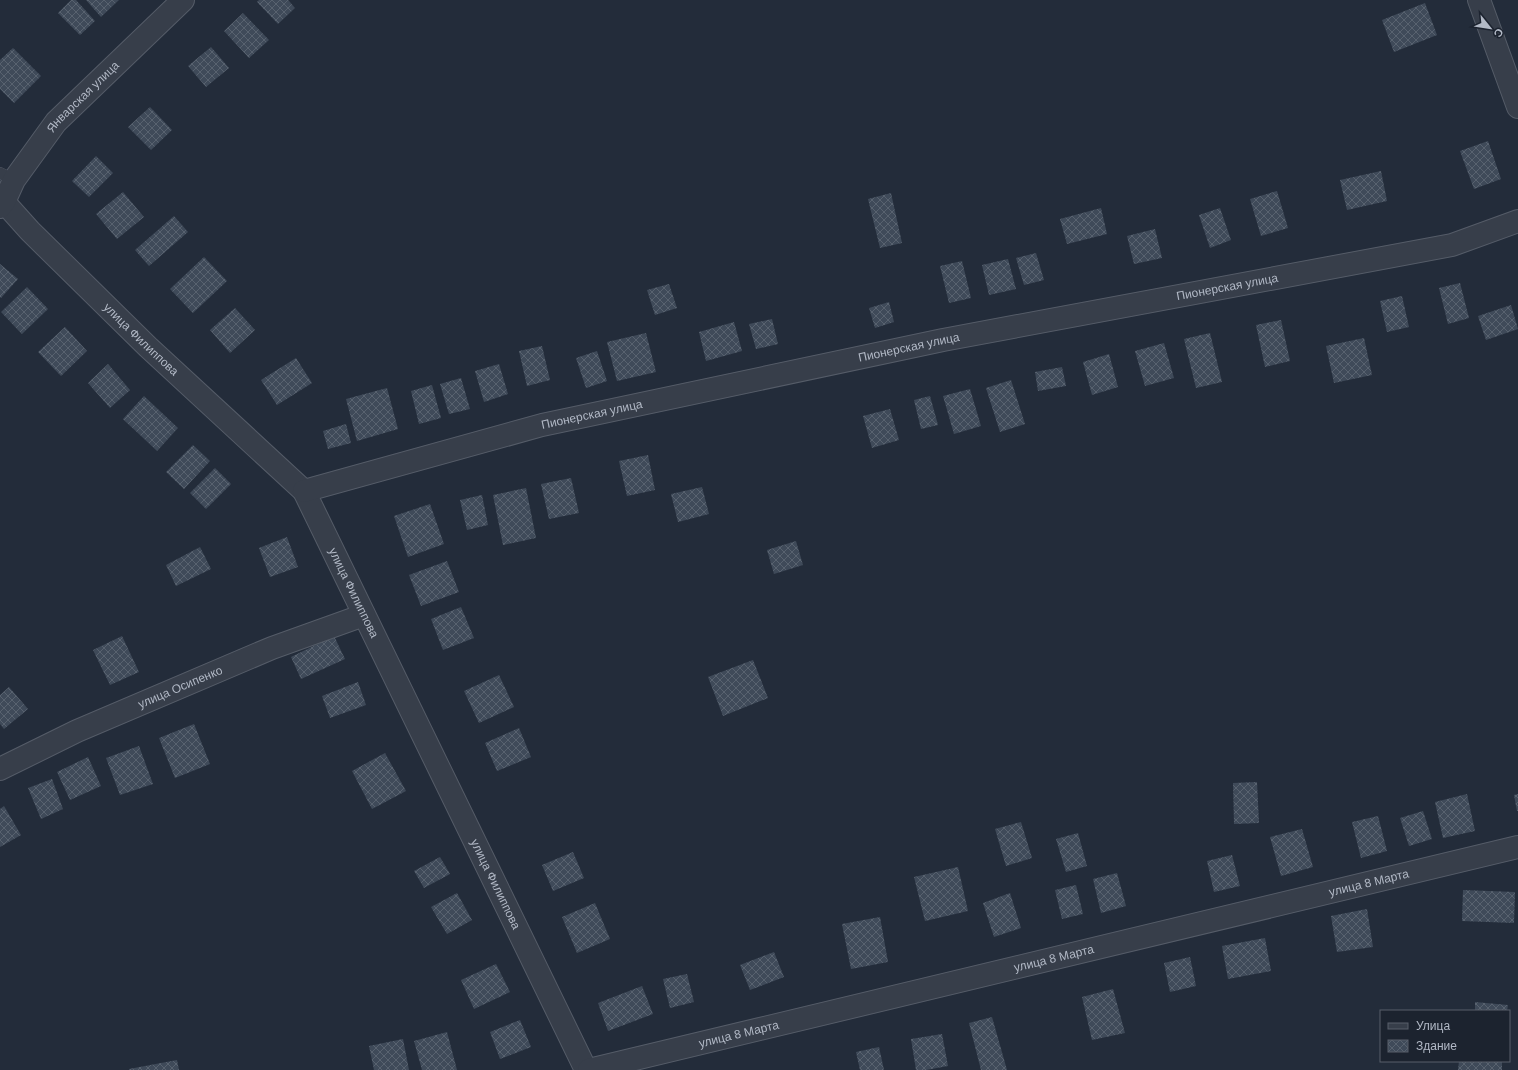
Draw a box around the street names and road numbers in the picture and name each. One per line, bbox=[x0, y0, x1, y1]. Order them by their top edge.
street label: Январская улица bbox=[44, 58, 122, 135]
street label: Пионерская улица bbox=[1175, 271, 1279, 303]
street label: улица Филиппова bbox=[101, 300, 182, 379]
street label: Пионерская улица bbox=[857, 330, 961, 365]
street label: Пионерская улица bbox=[540, 397, 644, 432]
street label: улица Филиппова bbox=[326, 545, 382, 640]
street label: улица Осипенко bbox=[136, 663, 225, 711]
street label: улица Филиппова bbox=[468, 837, 523, 932]
street label: улица 8 Марта bbox=[1327, 866, 1411, 899]
street label: улица 8 Марта bbox=[1012, 942, 1095, 975]
street label: улица 8 Марта bbox=[697, 1018, 780, 1050]

